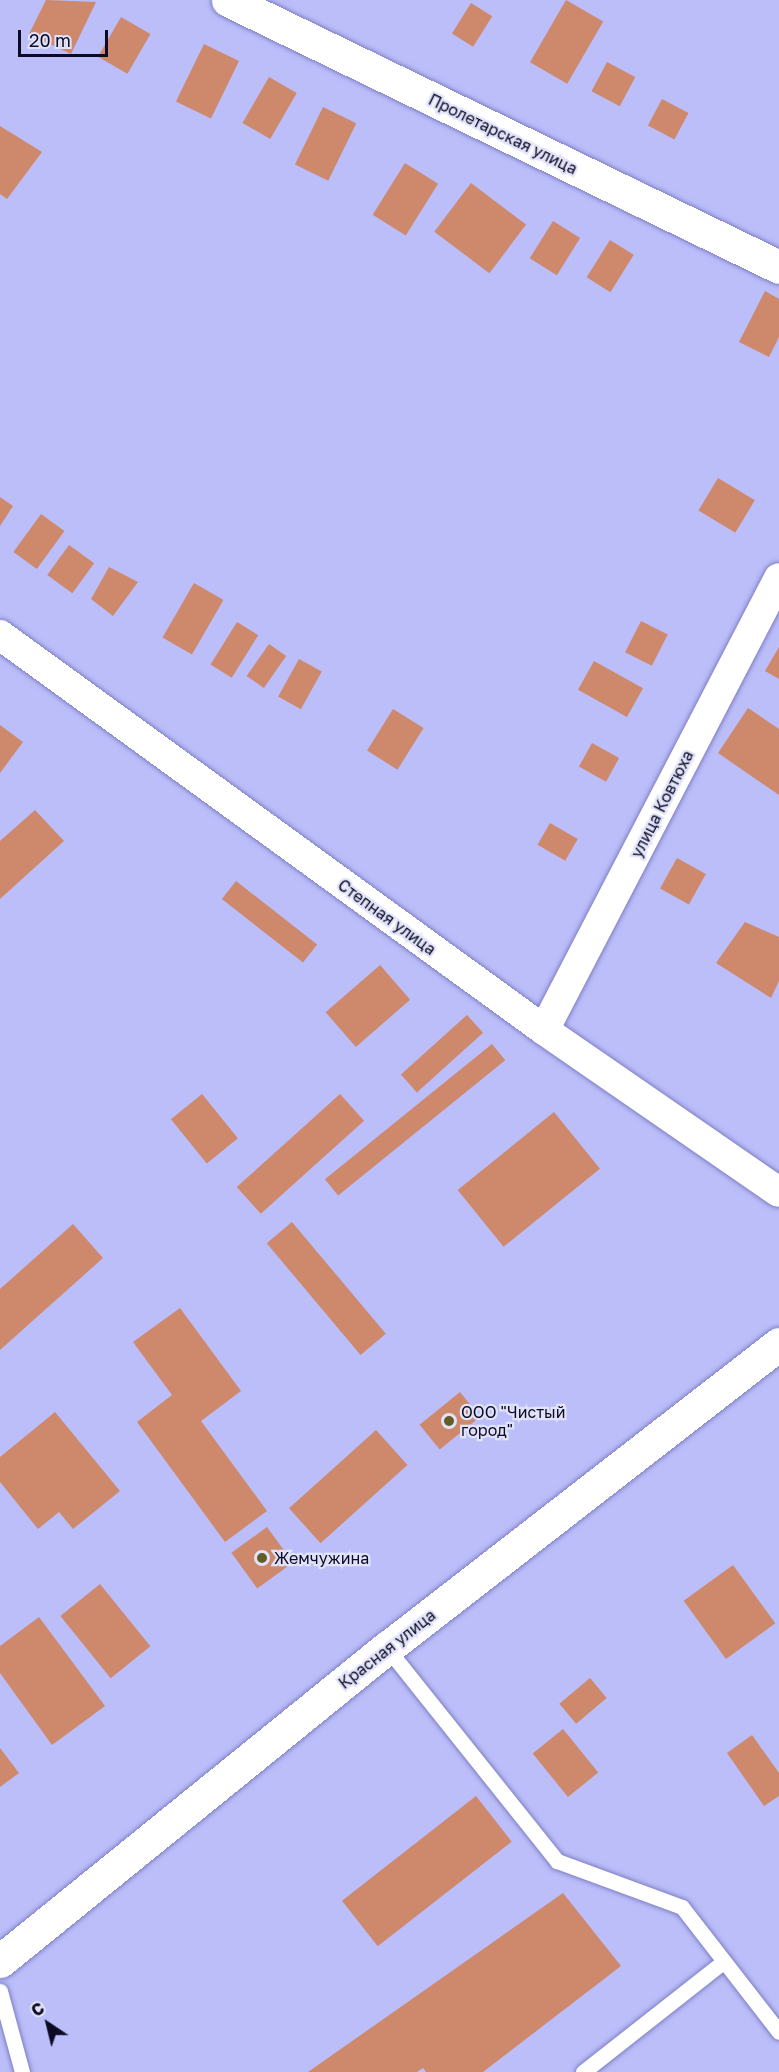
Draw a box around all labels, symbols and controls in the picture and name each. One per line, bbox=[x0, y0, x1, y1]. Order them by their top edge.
scale bar bbox=[21, 18, 111, 56]
text: 20 m bbox=[29, 29, 71, 51]
street label: Пролетарская улица bbox=[426, 90, 580, 178]
street label: улица Ковтюха bbox=[627, 747, 697, 861]
street label: Степная улица bbox=[334, 875, 440, 959]
place label: ООО "Чистый город" bbox=[461, 1402, 566, 1440]
marker: ООО "Чистый город" bbox=[442, 1414, 456, 1428]
place label: Жемчужина bbox=[274, 1548, 369, 1568]
marker: Жемчужина bbox=[255, 1551, 269, 1565]
street label: Красная улица bbox=[335, 1605, 439, 1693]
north arrow bbox=[18, 1994, 78, 2054]
text: С bbox=[27, 1998, 48, 2021]

